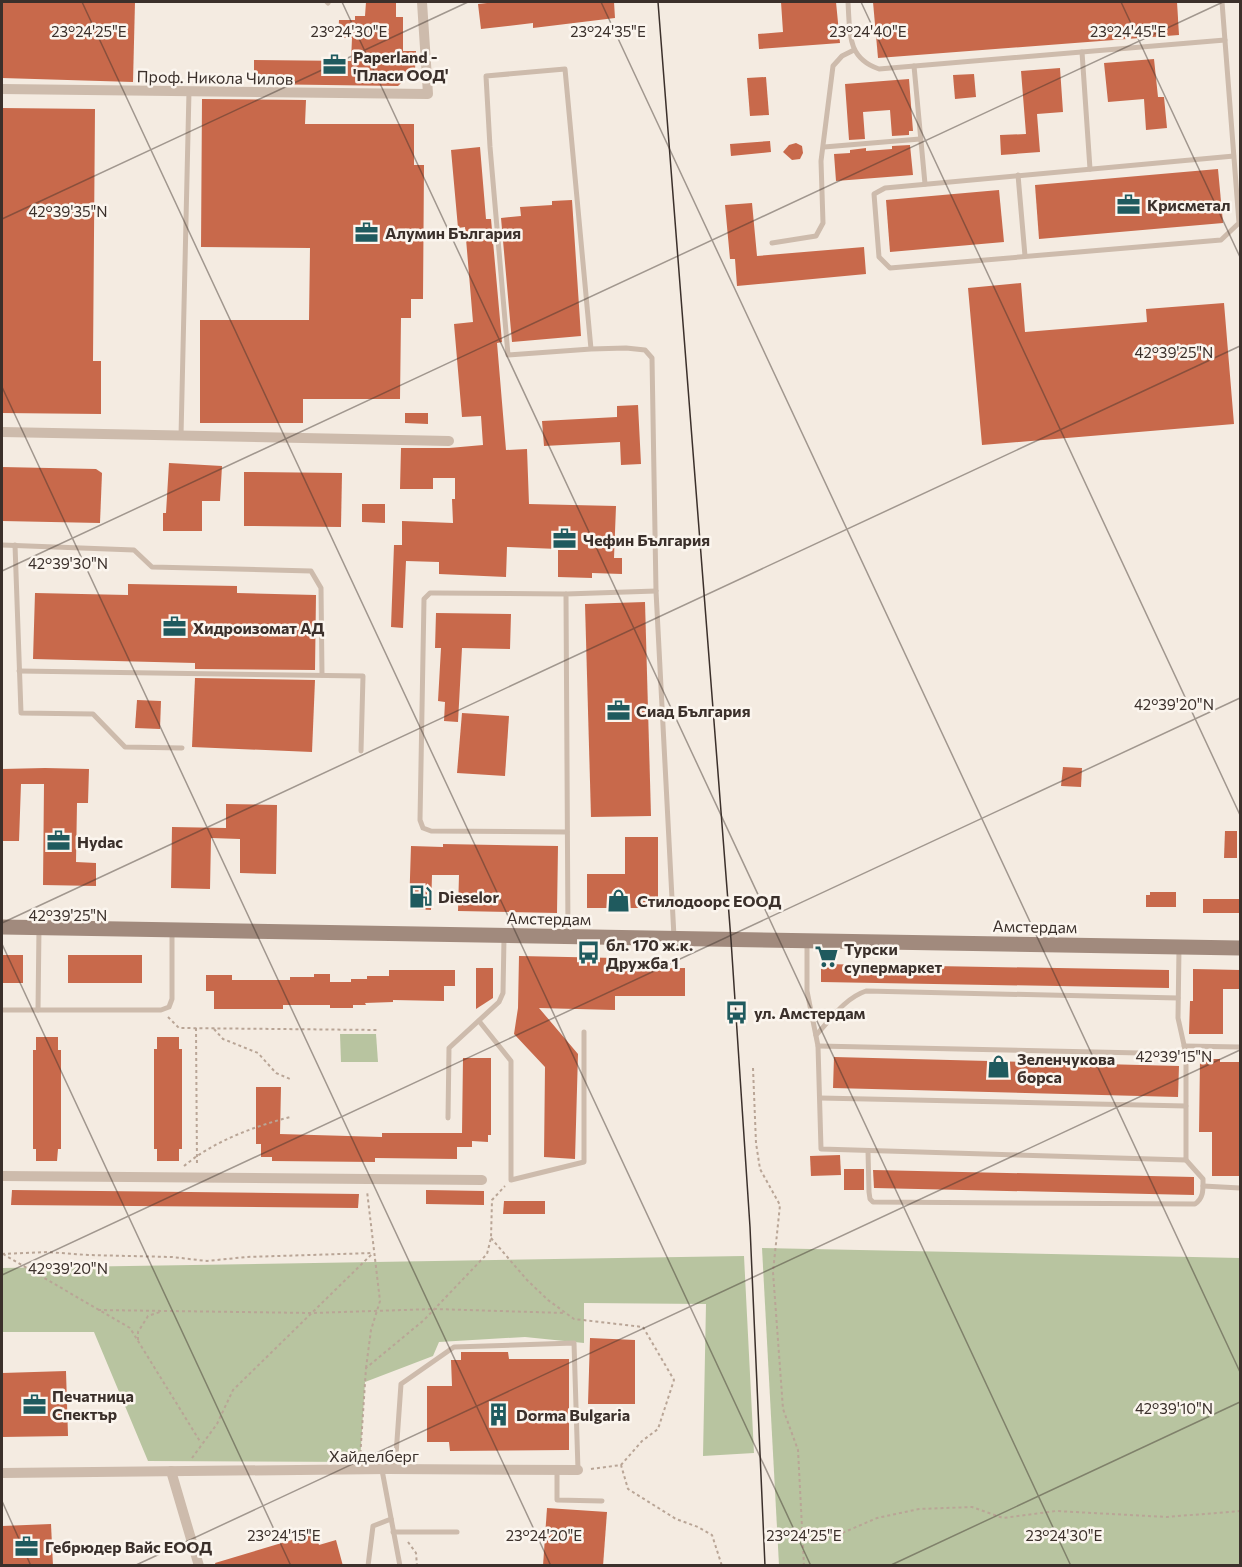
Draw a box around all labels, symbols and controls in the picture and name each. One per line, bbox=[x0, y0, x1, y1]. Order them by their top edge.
text: 23°24'25"E bbox=[51, 22, 127, 40]
text: 23°24'30"E bbox=[311, 22, 388, 40]
text: 23°24'35"E bbox=[570, 22, 646, 40]
text: 23°24'40"E bbox=[829, 22, 907, 40]
text: 23°24'45"E bbox=[1090, 22, 1166, 40]
place label: Paperland - 'Пласи ООД' bbox=[353, 47, 449, 84]
office icon: Paperland - 'Пласи ООД' bbox=[322, 52, 348, 78]
street label: Проф. Никола Чилов bbox=[137, 66, 293, 88]
office icon: Крисметал bbox=[1116, 191, 1142, 217]
place label: Крисметал bbox=[1147, 195, 1230, 214]
text: 42°39'35"N bbox=[28, 202, 108, 220]
office icon: Алумин България bbox=[354, 219, 380, 245]
place label: Алумин България bbox=[385, 223, 521, 242]
text: 42°39'25"N bbox=[1135, 343, 1213, 361]
office icon: Чефин България bbox=[552, 526, 578, 552]
place label: Чефин България bbox=[583, 530, 710, 549]
text: 42°39'30"N bbox=[28, 554, 108, 572]
office icon: Хидроизомат АД bbox=[162, 614, 188, 640]
place label: Хидроизомат АД bbox=[193, 618, 325, 637]
text: 42°39'20"N bbox=[1134, 695, 1214, 713]
office icon: Сиад България bbox=[605, 697, 631, 723]
place label: Сиад България bbox=[636, 701, 751, 720]
office icon: Hydac bbox=[46, 828, 72, 854]
place label: Hydac bbox=[77, 832, 123, 851]
fuel station icon: Dieselor bbox=[407, 883, 433, 909]
place label: Dieselor bbox=[438, 887, 499, 906]
shop icon: Стилодоорс ЕООД bbox=[606, 887, 632, 913]
place label: Стилодоорс ЕООД bbox=[637, 891, 781, 910]
text: 42°39'25"N bbox=[29, 906, 107, 924]
street label: Амстердам bbox=[507, 908, 591, 928]
street label: Амстердам bbox=[993, 916, 1077, 936]
place label: бл. 170 ж.к. Дружба 1 bbox=[606, 935, 693, 972]
place label: Турски супермаркет bbox=[844, 939, 942, 976]
bus stop icon: бл. 170 ж.к. Дружба 1 bbox=[575, 940, 601, 966]
supermarket icon: Турски супермаркет bbox=[813, 944, 839, 970]
bus stop icon: ул. Амстердам bbox=[723, 999, 749, 1025]
place label: ул. Амстердам bbox=[754, 1003, 866, 1022]
text: 42°39'15"N bbox=[1136, 1047, 1212, 1065]
place label: Зеленчукова борса bbox=[1017, 1049, 1115, 1086]
shop icon: Зеленчукова борса bbox=[986, 1054, 1012, 1080]
text: 42°39'20"N bbox=[28, 1259, 108, 1277]
place label: Печатница Спектър bbox=[52, 1386, 134, 1423]
office icon: Печатница Спектър bbox=[21, 1391, 47, 1417]
text: 42°39'10"N bbox=[1135, 1399, 1213, 1417]
building icon: Dorma Bulgaria bbox=[485, 1401, 511, 1427]
place label: Dorma Bulgaria bbox=[516, 1405, 630, 1424]
street label: Хайделберг bbox=[329, 1446, 419, 1465]
text: 23°24'15"E bbox=[247, 1526, 321, 1544]
text: 23°24'20"E bbox=[506, 1526, 582, 1544]
text: 23°24'25"E bbox=[766, 1526, 842, 1544]
text: 23°24'30"E bbox=[1026, 1526, 1103, 1544]
office icon: Гебрюдер Вайс ЕООД bbox=[14, 1533, 40, 1559]
place label: Гебрюдер Вайс ЕООД bbox=[45, 1537, 212, 1556]

